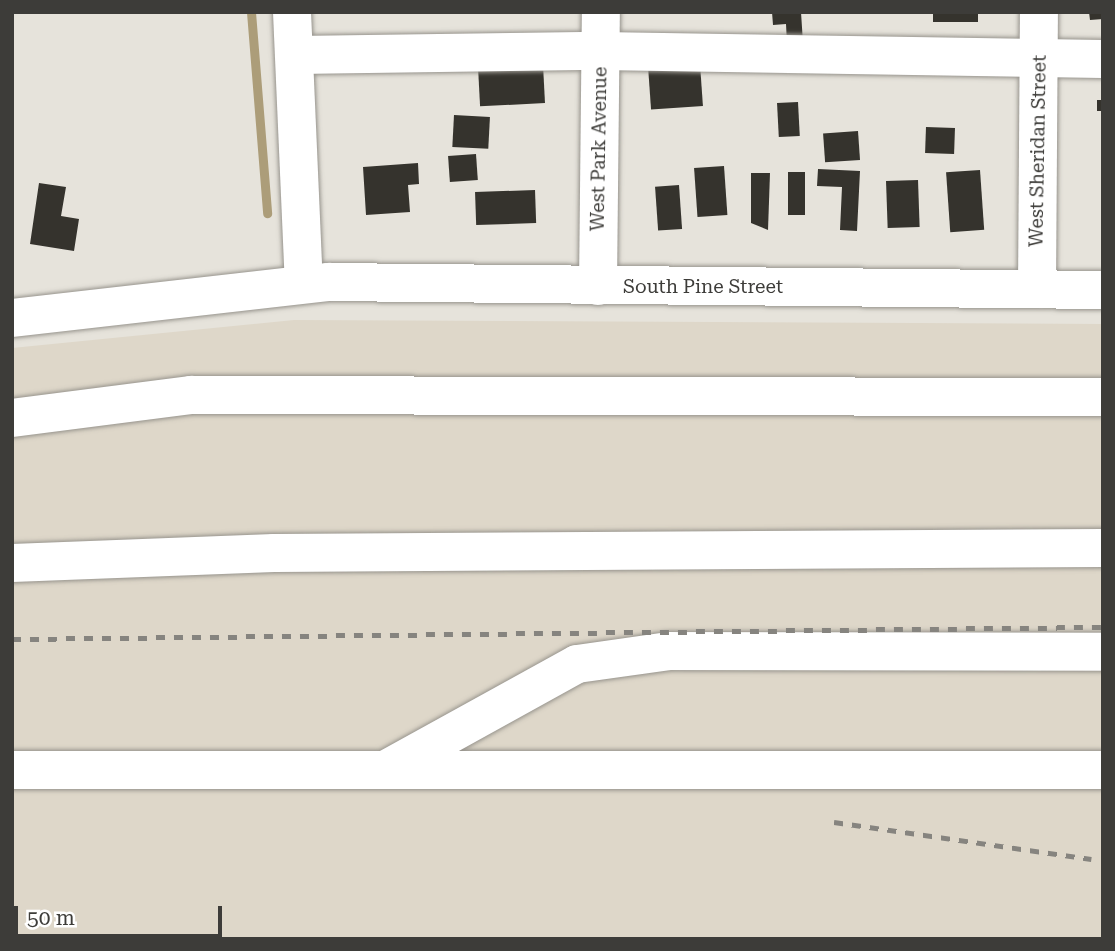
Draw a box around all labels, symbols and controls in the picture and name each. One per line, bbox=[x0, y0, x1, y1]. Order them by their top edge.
street label: West Sheridan Street bbox=[1025, 55, 1051, 247]
street label: West Park Avenue bbox=[586, 67, 612, 231]
street label: South Pine Street bbox=[623, 276, 783, 298]
scale bar bbox=[18, 892, 226, 936]
text: 50 m bbox=[27, 906, 75, 930]

